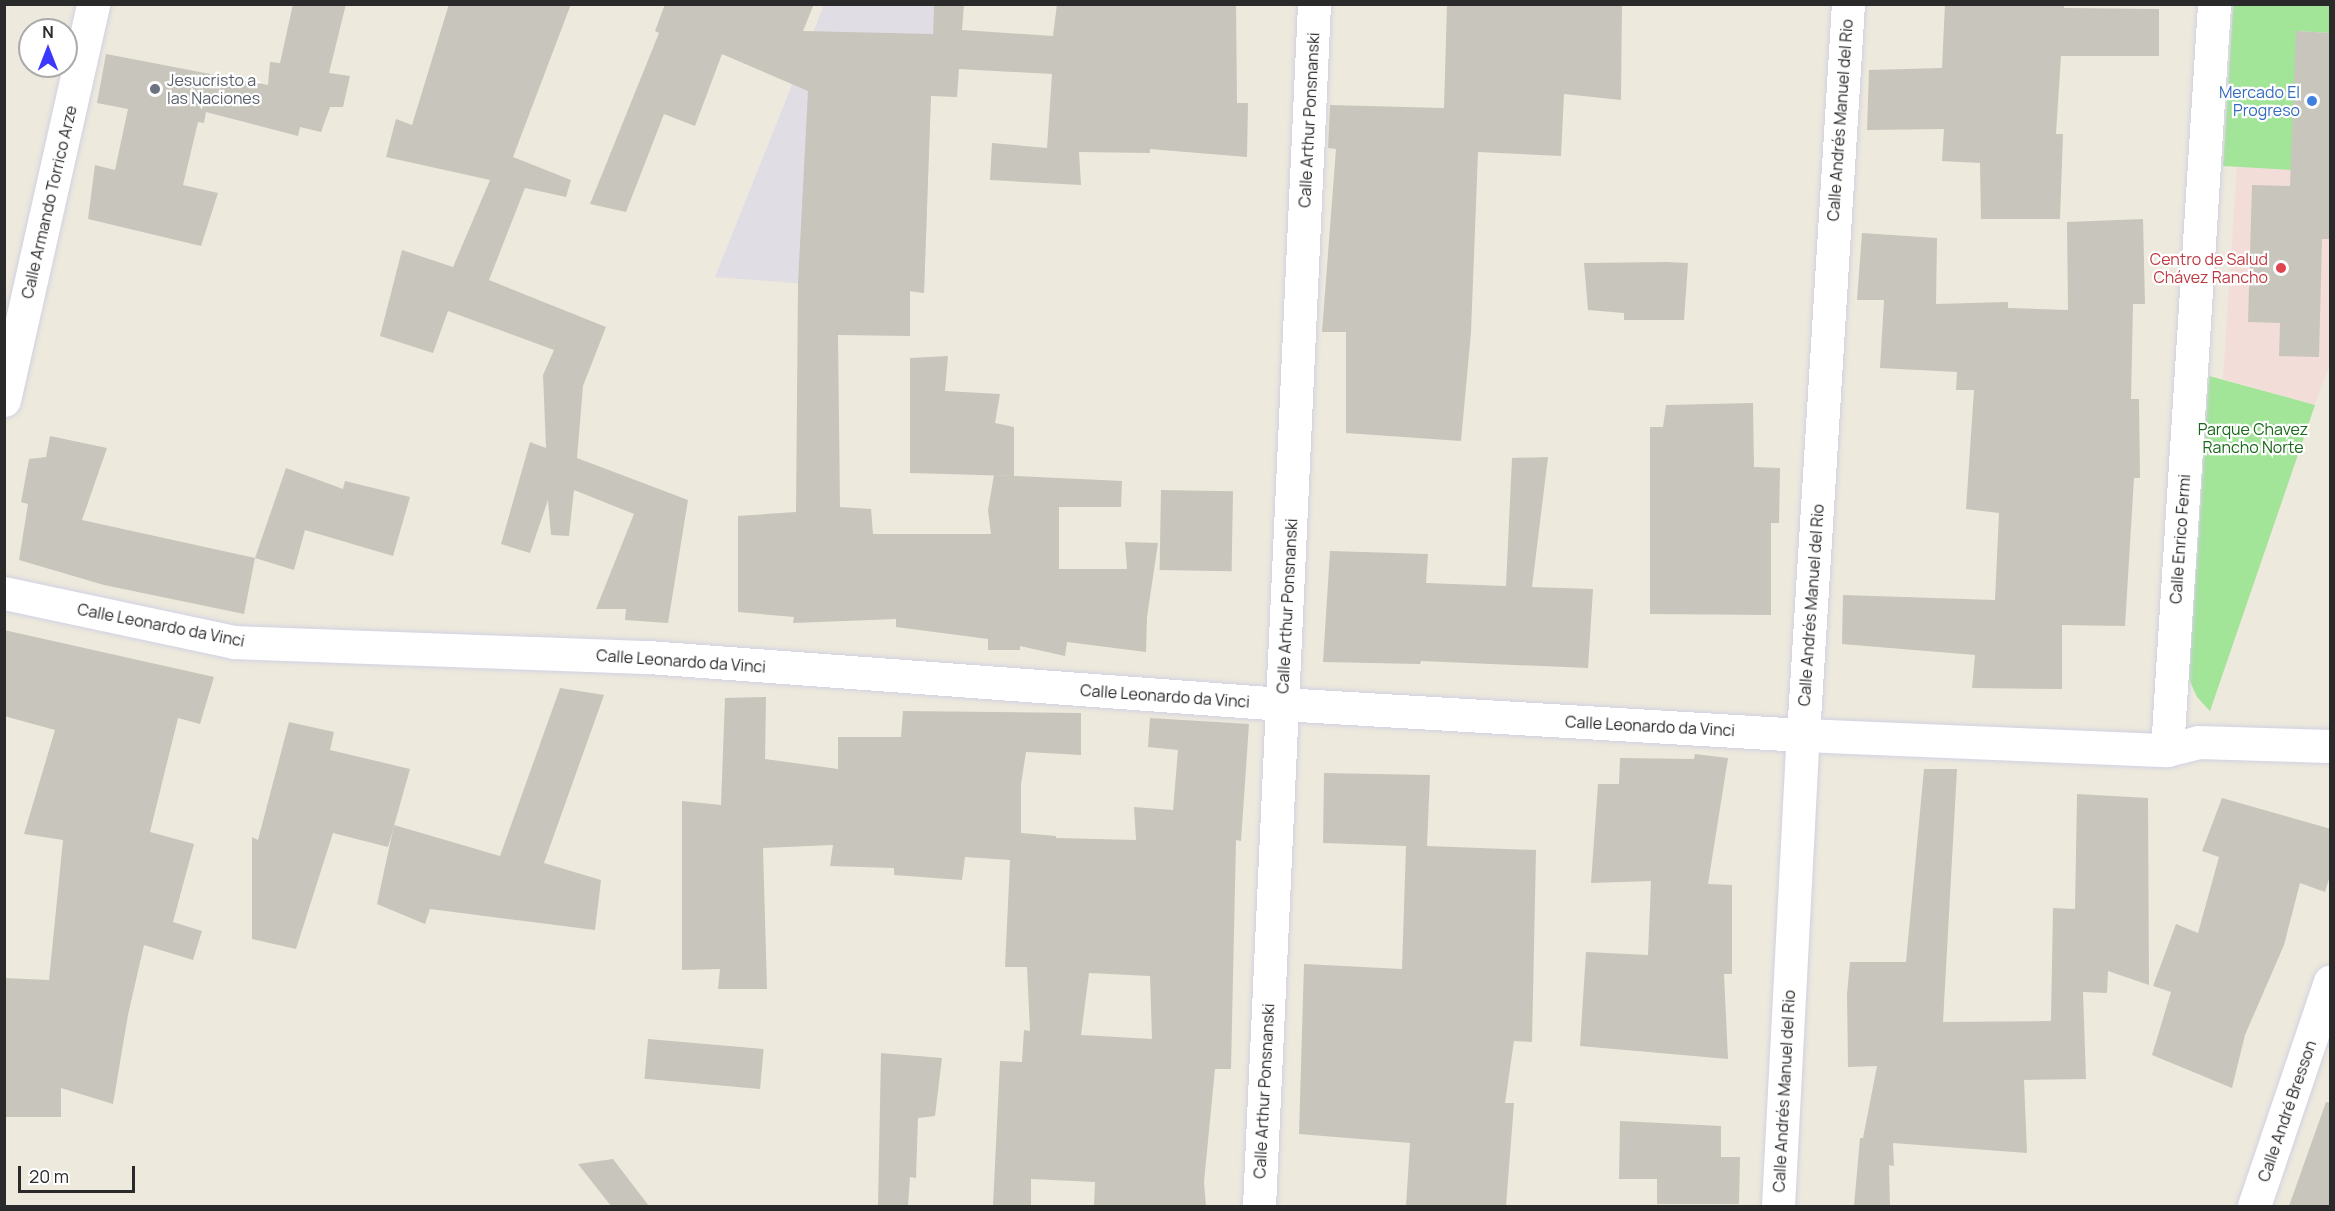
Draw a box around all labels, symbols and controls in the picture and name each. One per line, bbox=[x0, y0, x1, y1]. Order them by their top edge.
north arrow bbox=[18, 18, 78, 78]
street label: Calle Andrés Manuel del Rio bbox=[1823, 18, 1857, 222]
text: N bbox=[42, 21, 54, 43]
street label: Calle Arthur Ponsnanski bbox=[1295, 32, 1323, 208]
place label: Jesucristo a las Naciones bbox=[167, 70, 260, 108]
marker: Jesucristo a las Naciones bbox=[148, 82, 162, 96]
place label: Mercado El Progreso bbox=[2219, 82, 2300, 120]
marker: Mercado El Progreso bbox=[2305, 94, 2319, 108]
street label: Calle Armando Torrico Arze bbox=[17, 104, 81, 300]
place label: Centro de Salud Chávez Rancho bbox=[2150, 249, 2268, 287]
marker: Centro de Salud Chávez Rancho bbox=[2272, 259, 2290, 277]
park label: Parque Chavez Rancho Norte bbox=[2198, 419, 2308, 457]
street label: Calle Enrico Fermi bbox=[2166, 473, 2194, 605]
street label: Calle Andrés Manuel del Rio bbox=[1794, 503, 1828, 707]
street label: Calle Arthur Ponsnanski bbox=[1273, 518, 1301, 694]
street label: Calle Leonardo da Vinci bbox=[76, 599, 246, 651]
street label: Calle Leonardo da Vinci bbox=[596, 645, 766, 677]
street label: Calle Leonardo da Vinci bbox=[1080, 680, 1250, 712]
street label: Calle Leonardo da Vinci bbox=[1565, 712, 1735, 740]
street label: Calle Andrés Manuel del Rio bbox=[1769, 989, 1799, 1193]
street label: Calle Arthur Ponsnanski bbox=[1250, 1003, 1278, 1179]
street label: Calle André Bresson bbox=[2254, 1038, 2320, 1184]
scale bar bbox=[21, 1154, 138, 1192]
text: 20 m bbox=[29, 1164, 69, 1188]

